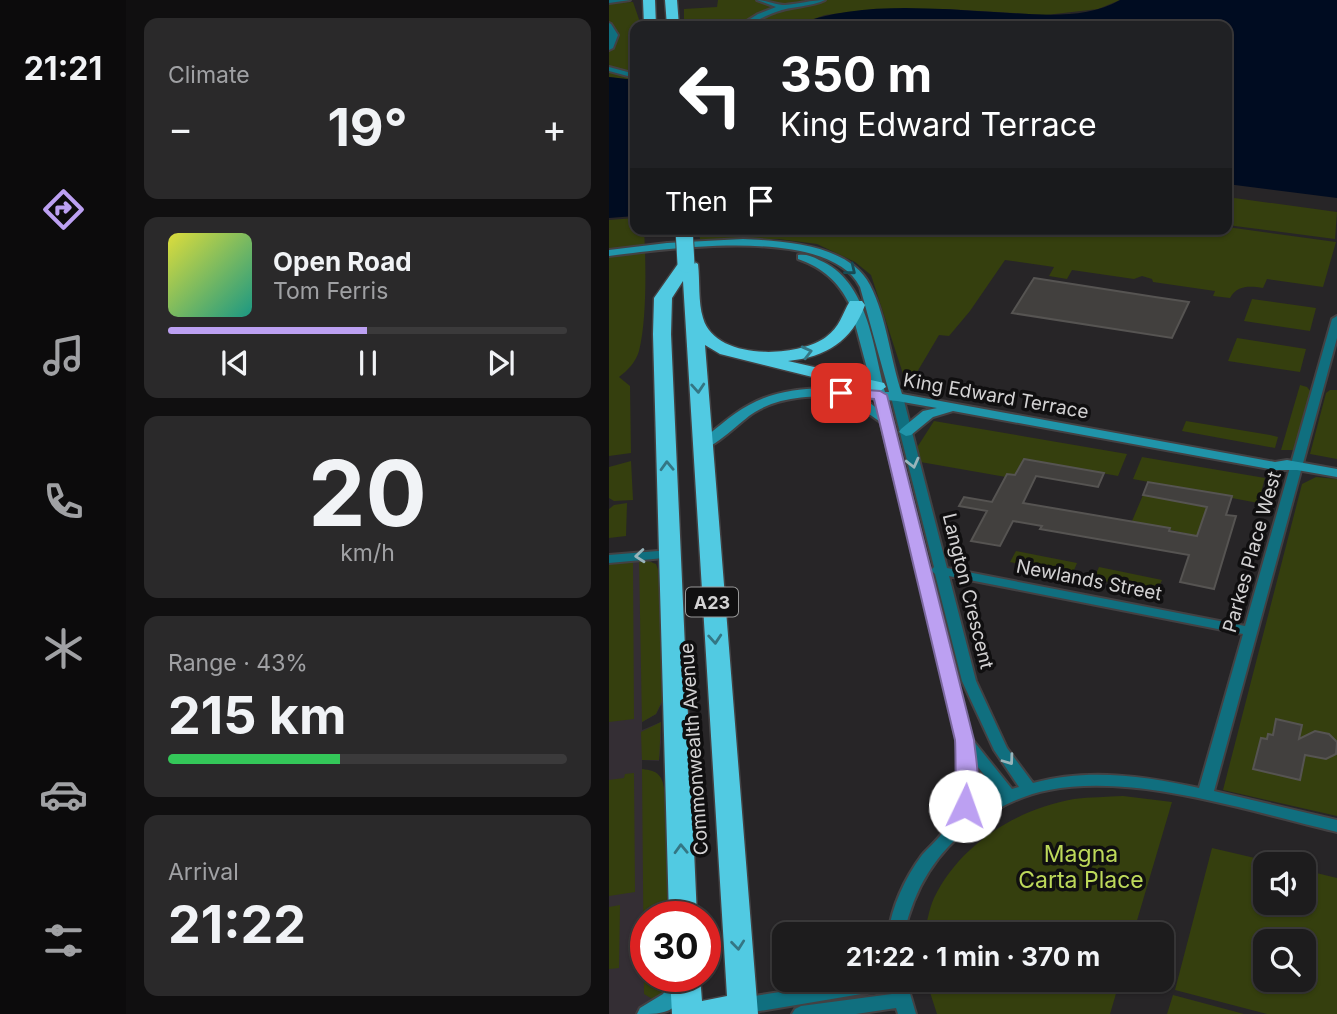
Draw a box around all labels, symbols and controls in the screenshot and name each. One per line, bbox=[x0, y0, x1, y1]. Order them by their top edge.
text: 350 m bbox=[780, 45, 932, 104]
text: 21:21 bbox=[24, 49, 102, 88]
icon: left bbox=[665, 49, 756, 140]
text: Climate bbox=[168, 61, 250, 89]
text: 19° bbox=[327, 96, 408, 159]
text: − bbox=[168, 105, 193, 151]
text: + bbox=[542, 105, 567, 151]
text: King Edward Terrace bbox=[780, 105, 1097, 144]
icon: arrive bbox=[742, 182, 780, 220]
icon: directions bbox=[39, 185, 88, 234]
text: Then bbox=[665, 186, 728, 217]
text: Open Road bbox=[273, 246, 412, 277]
one-way arrow bbox=[843, 261, 855, 274]
text: Tom Ferris bbox=[273, 277, 388, 305]
icon: music bbox=[39, 331, 88, 380]
icon: previous bbox=[216, 344, 254, 382]
icon: pause bbox=[349, 344, 387, 382]
icon: next bbox=[482, 344, 520, 382]
one-way arrow bbox=[801, 346, 813, 360]
pin bbox=[811, 363, 871, 423]
street label: King Edward Terrace bbox=[901, 368, 1091, 424]
icon: arrive bbox=[822, 374, 860, 412]
one-way arrow bbox=[690, 382, 705, 393]
text: 20 bbox=[308, 438, 427, 548]
one-way arrow bbox=[905, 457, 919, 469]
one-way arrow bbox=[659, 461, 675, 471]
street label: Parkes Place West bbox=[1218, 469, 1286, 635]
icon: phone bbox=[39, 477, 88, 526]
street label: Langton Crescent bbox=[938, 511, 998, 671]
text: km/h bbox=[340, 539, 395, 567]
one-way arrow bbox=[634, 548, 645, 563]
street label: Newlands Street bbox=[1014, 555, 1164, 605]
road number: A23 bbox=[686, 588, 738, 616]
icon: climate bbox=[39, 624, 88, 673]
one-way arrow bbox=[707, 634, 722, 645]
street label: Commonwealth Avenue bbox=[675, 642, 713, 856]
text: Range · 43% bbox=[168, 649, 308, 677]
text: 215 km bbox=[168, 684, 346, 747]
one-way arrow bbox=[1001, 752, 1013, 765]
position arrow bbox=[928, 769, 1002, 843]
icon: car bbox=[39, 770, 88, 819]
park label: Magna Carta Place bbox=[1018, 840, 1144, 894]
one-way arrow bbox=[673, 843, 688, 854]
map controls bbox=[1253, 852, 1316, 992]
button: sound bbox=[1253, 852, 1316, 915]
text: Arrival bbox=[168, 858, 239, 886]
text: 21:22 bbox=[168, 893, 306, 956]
speed limit sign: 30 bbox=[630, 901, 721, 992]
icon: filters bbox=[39, 916, 88, 965]
button: search bbox=[1253, 929, 1316, 992]
one-way arrow bbox=[730, 939, 745, 951]
text: 21:22 · 1 min · 370 m bbox=[846, 941, 1100, 972]

